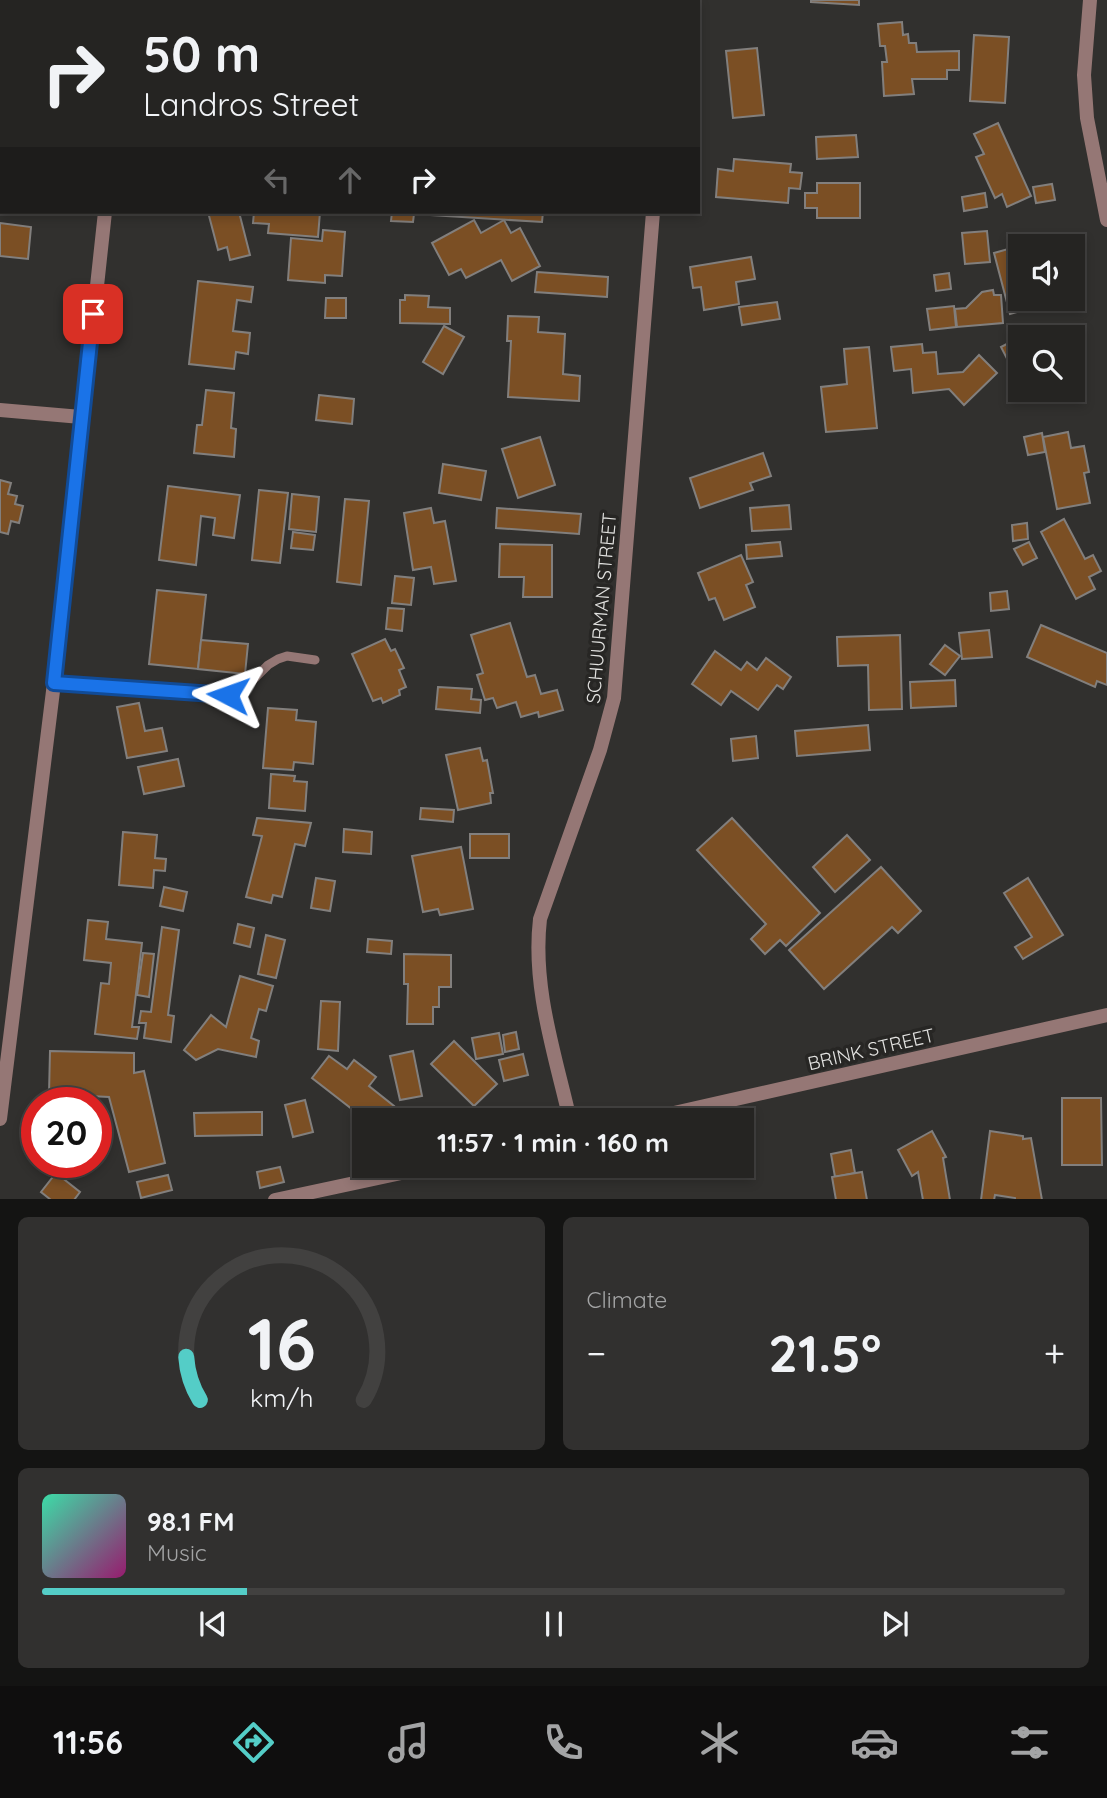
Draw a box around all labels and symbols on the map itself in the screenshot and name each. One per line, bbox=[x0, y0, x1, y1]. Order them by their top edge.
pin bbox=[63, 284, 123, 344]
street label: SCHUURMAN STREET bbox=[581, 512, 621, 704]
position arrow bbox=[191, 658, 265, 732]
street label: BRINK STREET bbox=[805, 1023, 937, 1075]
speed limit sign: 20 bbox=[21, 1087, 112, 1178]

